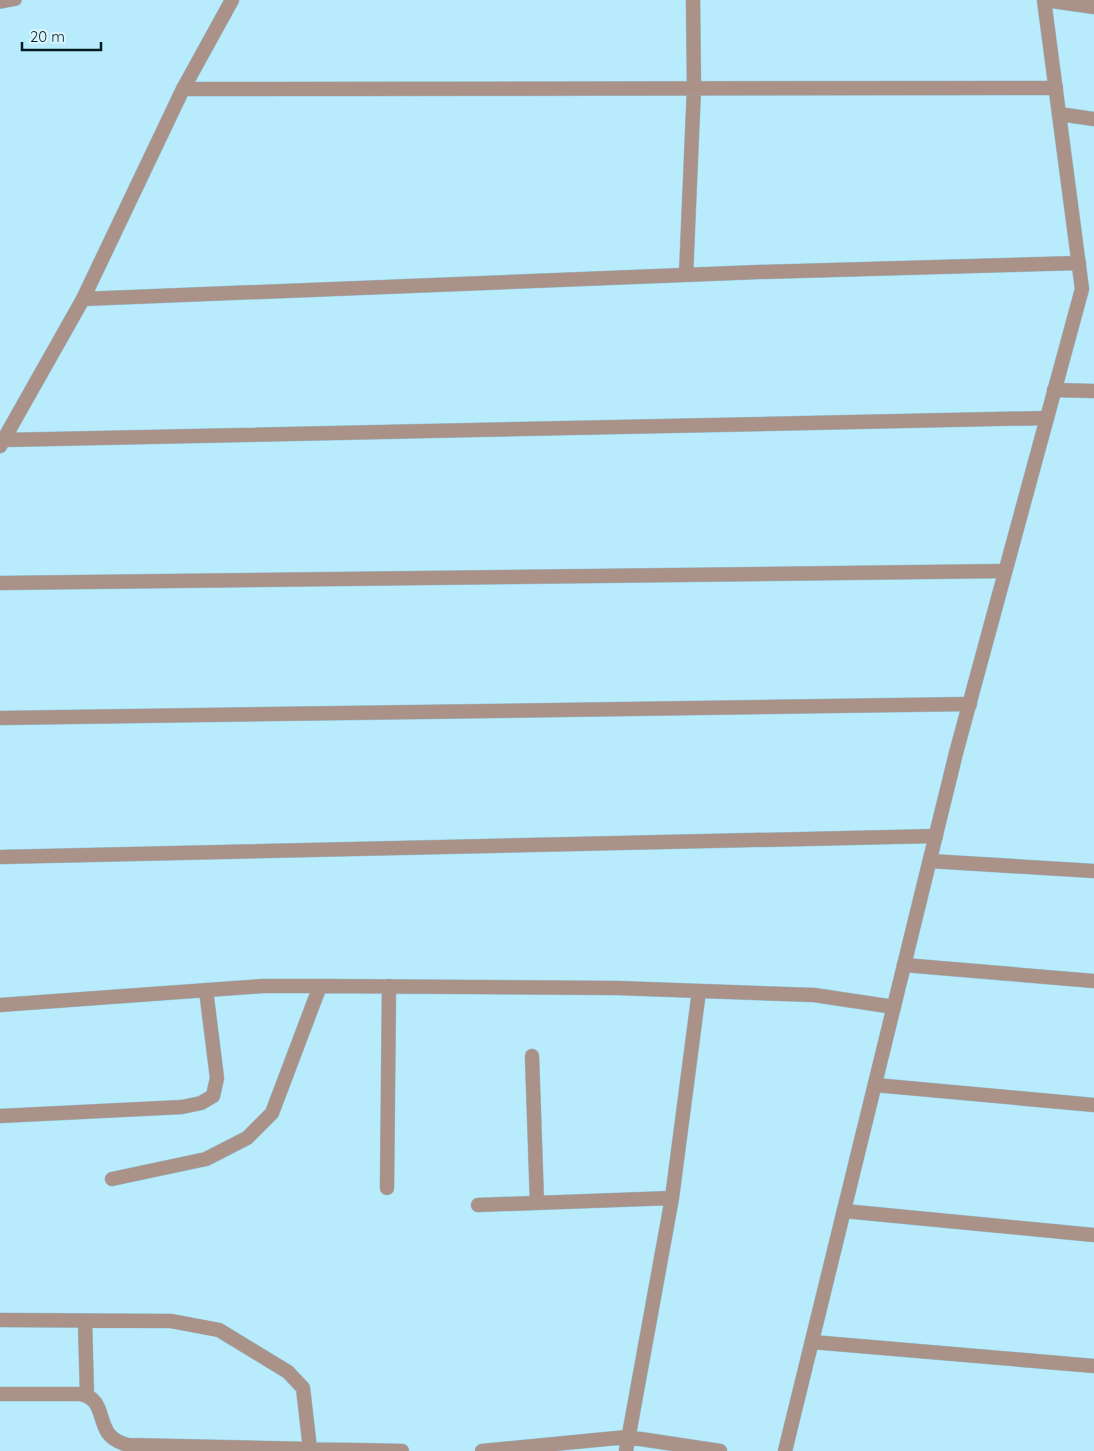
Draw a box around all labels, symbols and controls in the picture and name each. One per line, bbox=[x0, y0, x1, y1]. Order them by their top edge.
scale bar bbox=[22, 20, 101, 52]
text: 20 m bbox=[30, 27, 65, 46]

